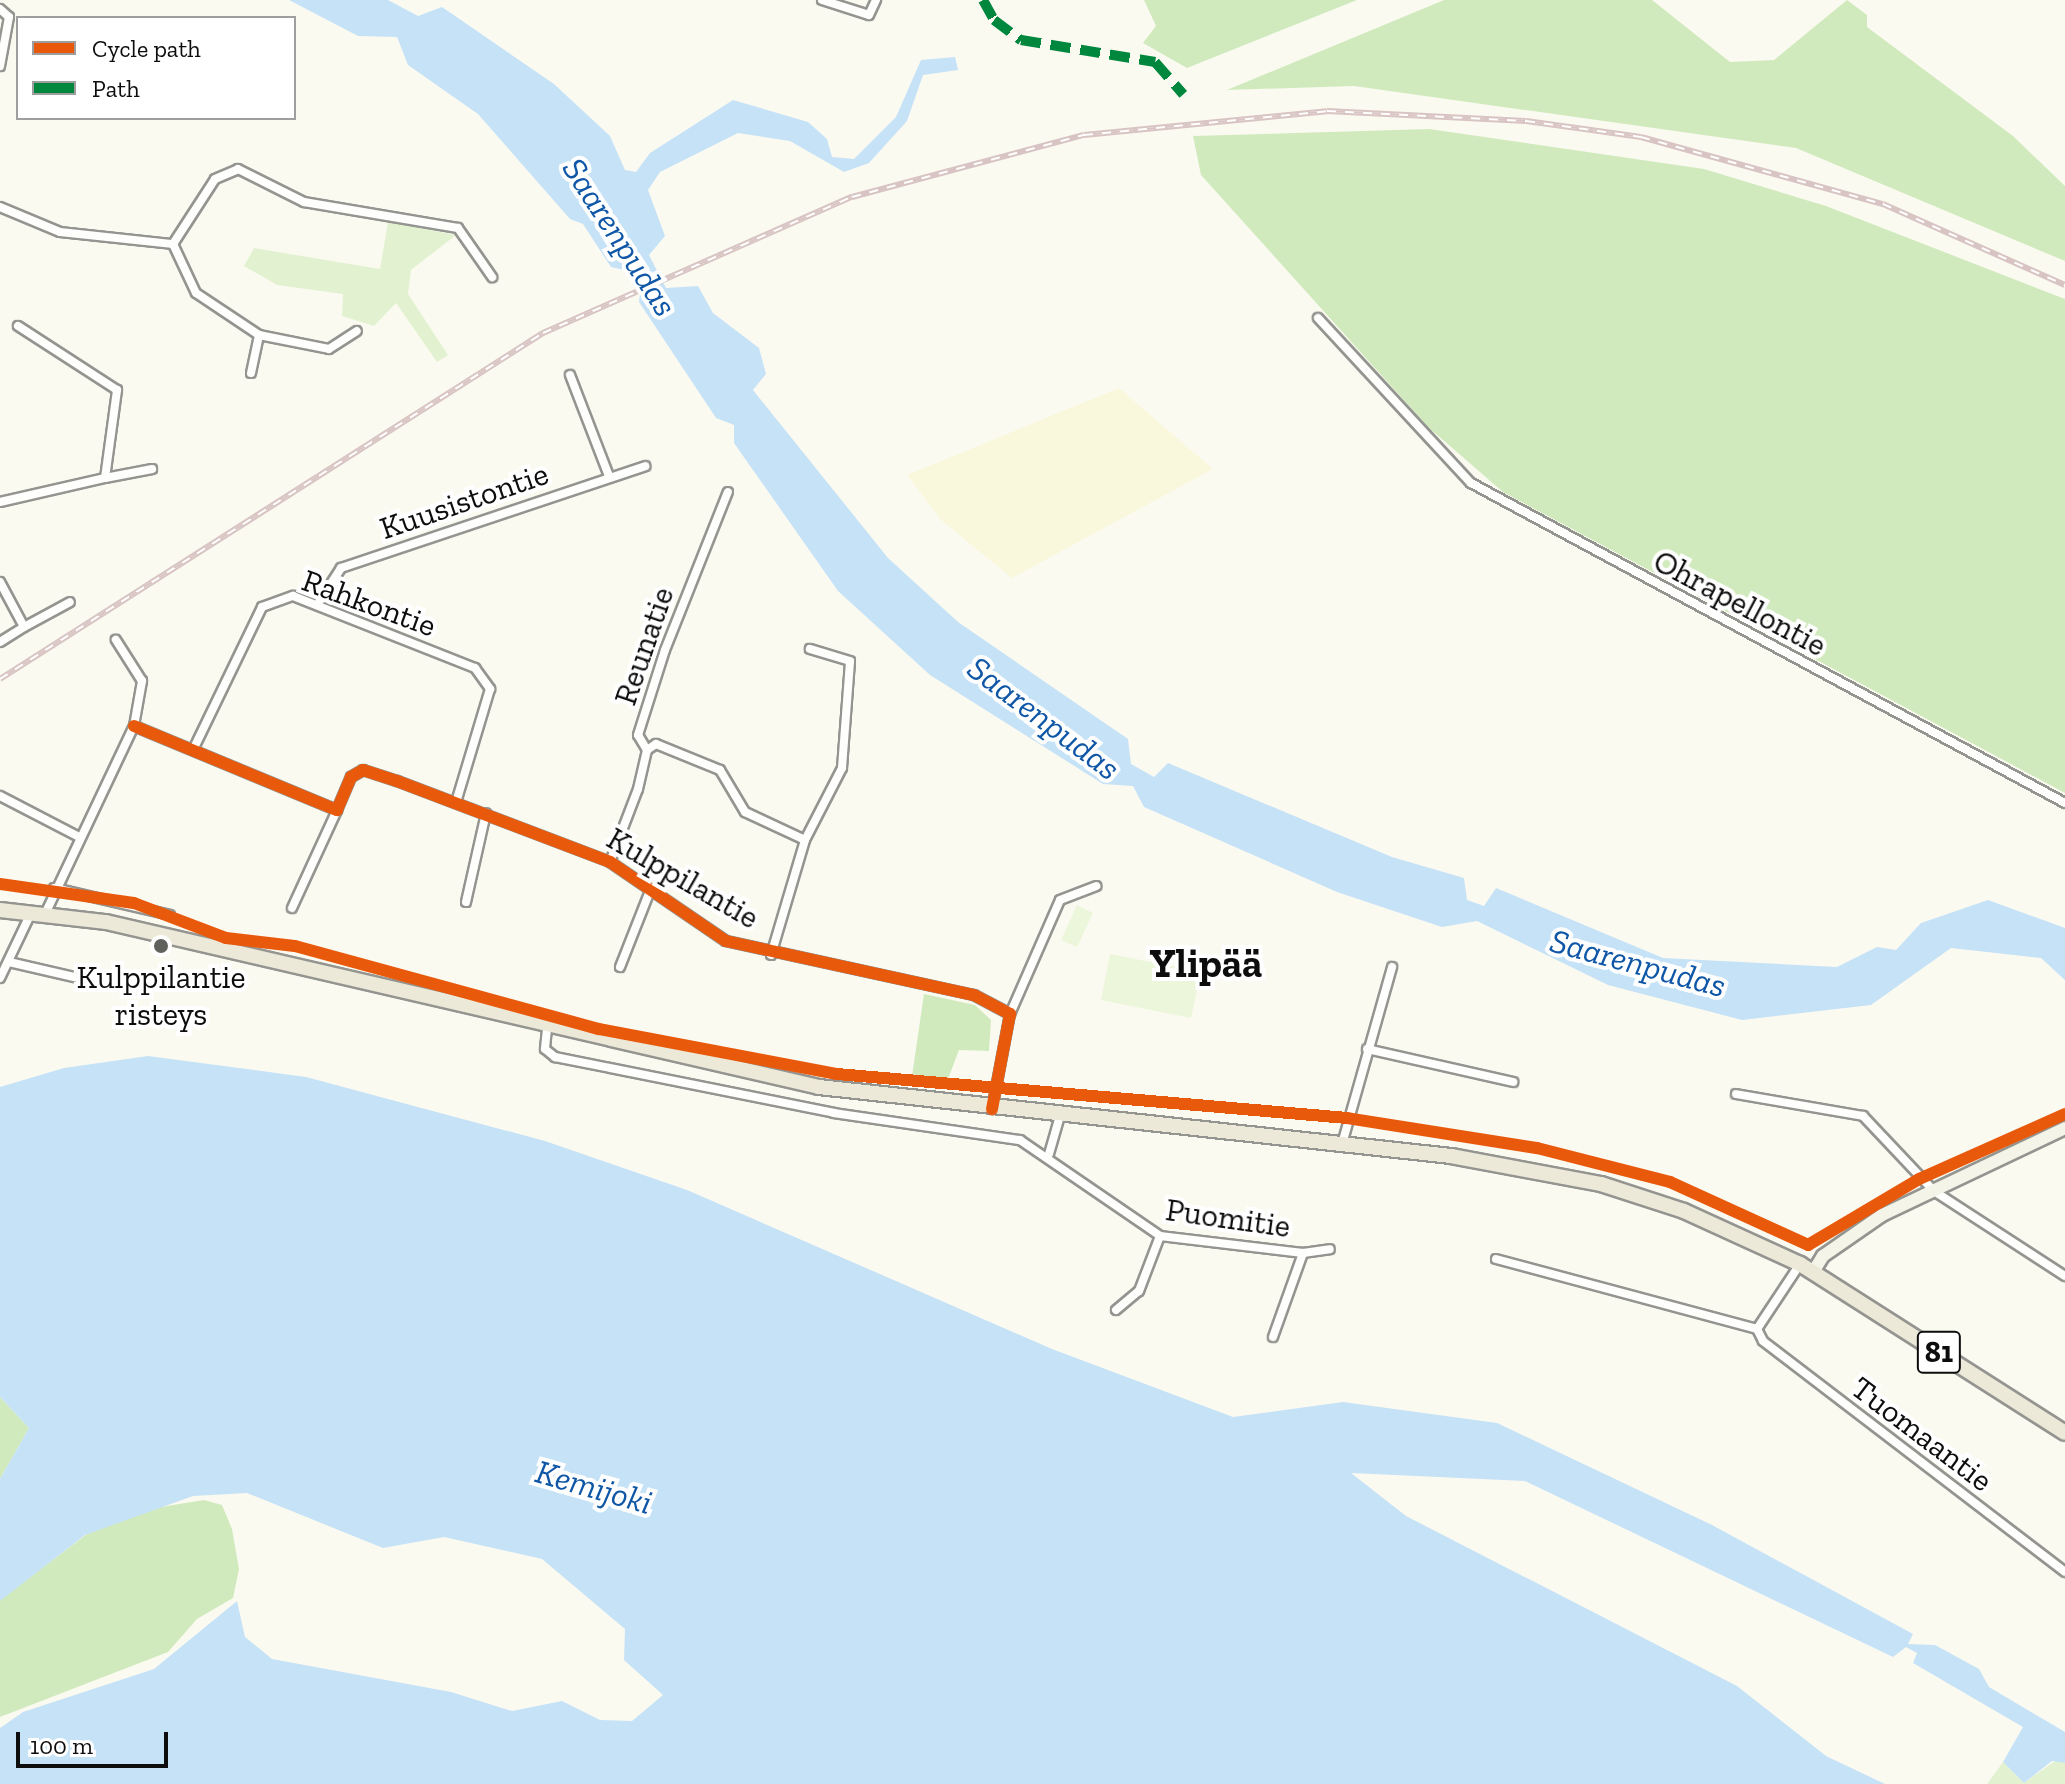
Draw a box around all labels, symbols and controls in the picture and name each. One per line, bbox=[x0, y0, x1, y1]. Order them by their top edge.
legend bbox=[16, 16, 296, 120]
text: Cycle path bbox=[92, 34, 201, 63]
text: Path bbox=[92, 74, 140, 103]
water label: Saarenpudas bbox=[554, 150, 686, 324]
street label: Kuusistontie bbox=[375, 454, 553, 548]
street label: Ohrapellontie bbox=[1647, 541, 1833, 665]
street label: Rahkontie bbox=[297, 561, 441, 645]
street label: Reunatie bbox=[606, 582, 682, 710]
water label: Saarenpudas bbox=[960, 647, 1128, 789]
street label: Kulppilantie bbox=[600, 819, 766, 937]
water label: Saarenpudas bbox=[1546, 920, 1730, 1006]
marker: Kulppilantie risteys bbox=[152, 937, 170, 955]
district label: Ylipää bbox=[1150, 939, 1262, 987]
place label: Kulppilantie risteys bbox=[76, 959, 246, 1034]
street label: Puomitie bbox=[1163, 1190, 1293, 1246]
road number: 81 bbox=[1915, 1326, 1963, 1378]
street label: Tuomaantie bbox=[1844, 1368, 2000, 1500]
water label: Kemijoki bbox=[531, 1451, 657, 1523]
scale bar bbox=[20, 1716, 172, 1766]
text: 100 m bbox=[30, 1731, 93, 1760]

